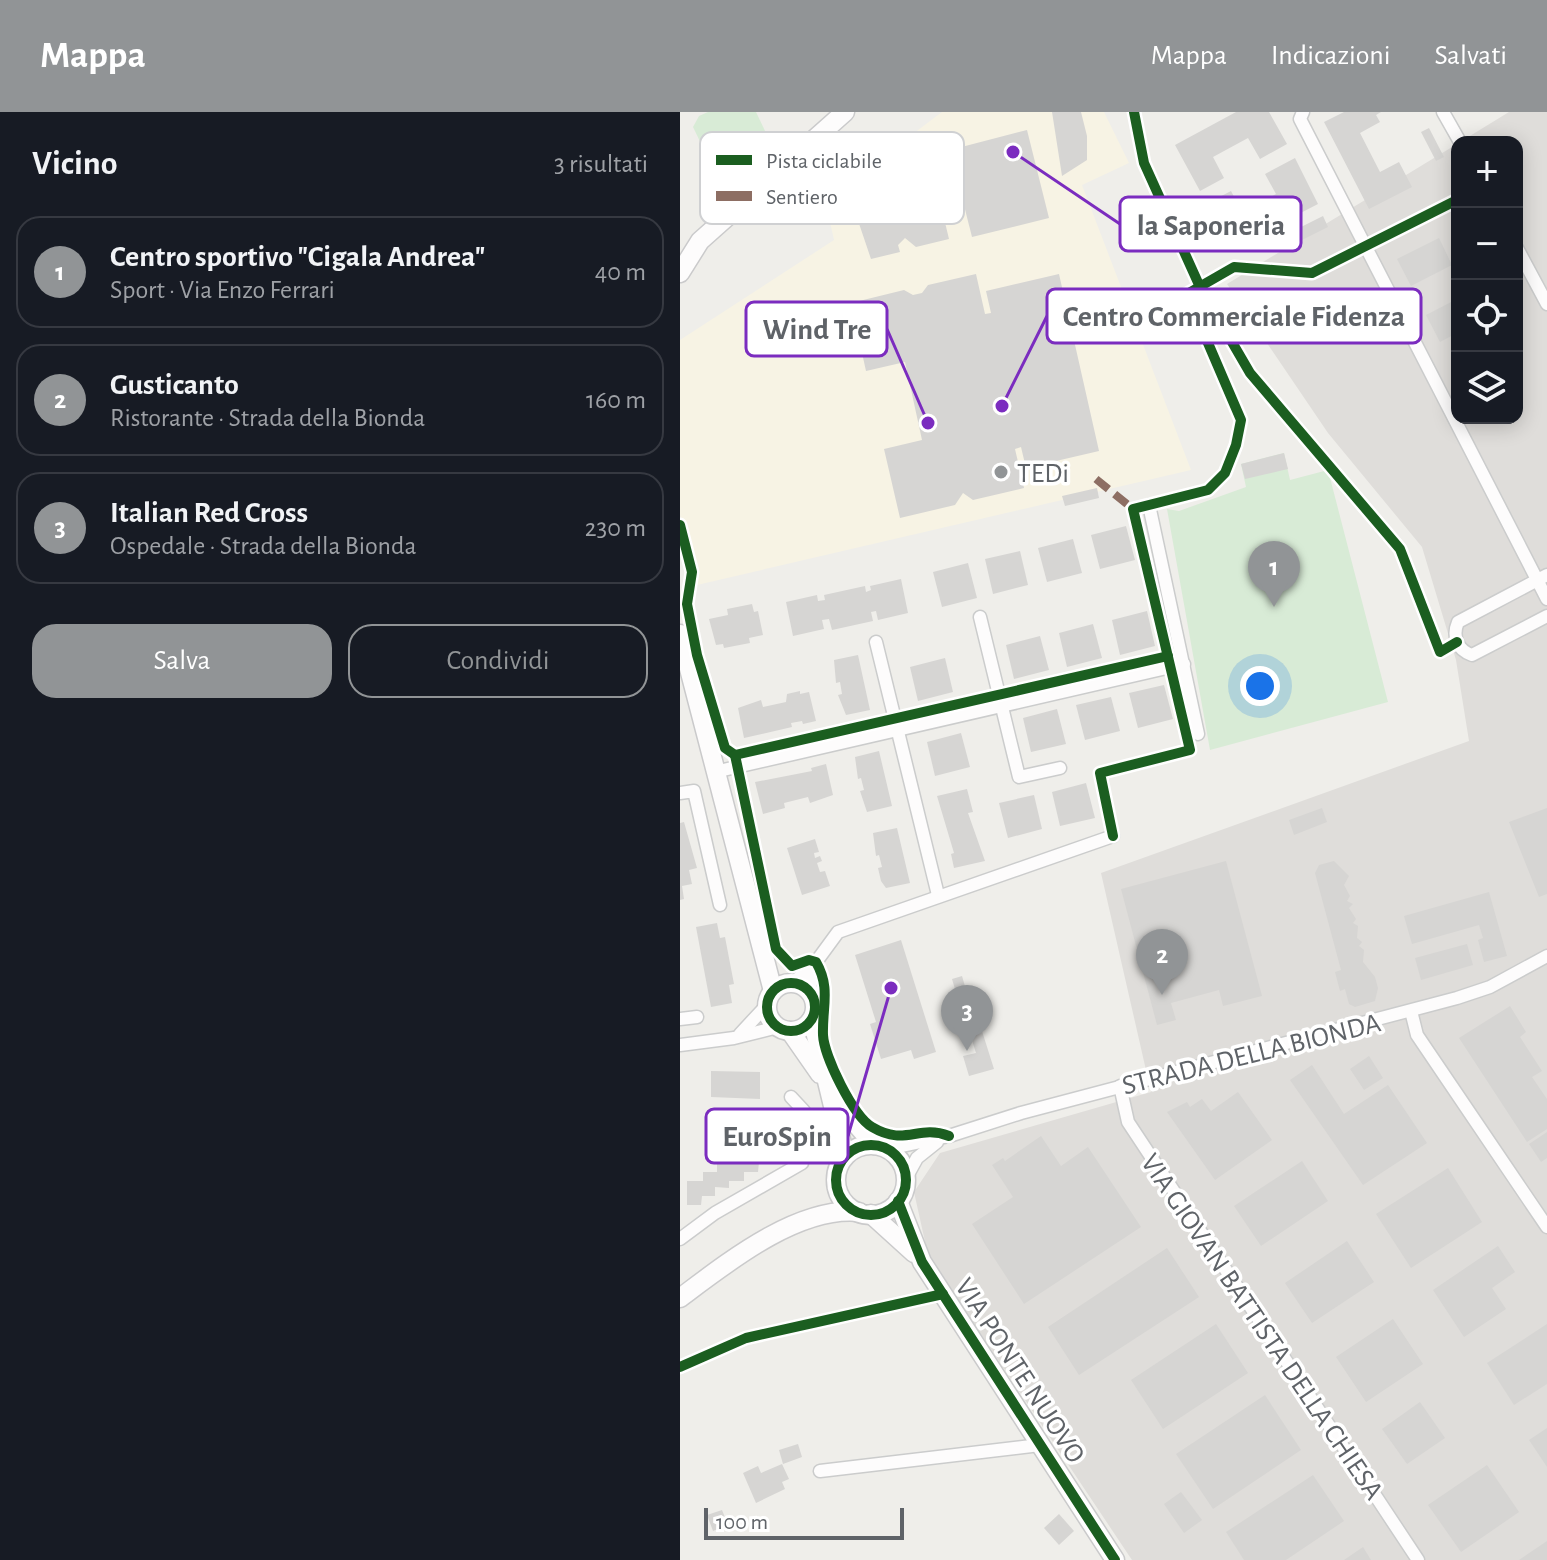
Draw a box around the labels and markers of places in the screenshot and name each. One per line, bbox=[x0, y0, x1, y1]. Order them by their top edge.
callout: la Saponeria bbox=[1120, 197, 1301, 251]
callout: Centro Commerciale Fidenza bbox=[1047, 289, 1421, 343]
callout: Wind Tre bbox=[746, 302, 887, 356]
place label: TEDi bbox=[1017, 460, 1069, 488]
marker: TEDi bbox=[992, 463, 1010, 481]
pin: 1 bbox=[1248, 541, 1300, 607]
pin: 2 bbox=[1136, 929, 1188, 995]
pin: 3 bbox=[941, 985, 993, 1051]
callout: EuroSpin bbox=[706, 1109, 848, 1163]

